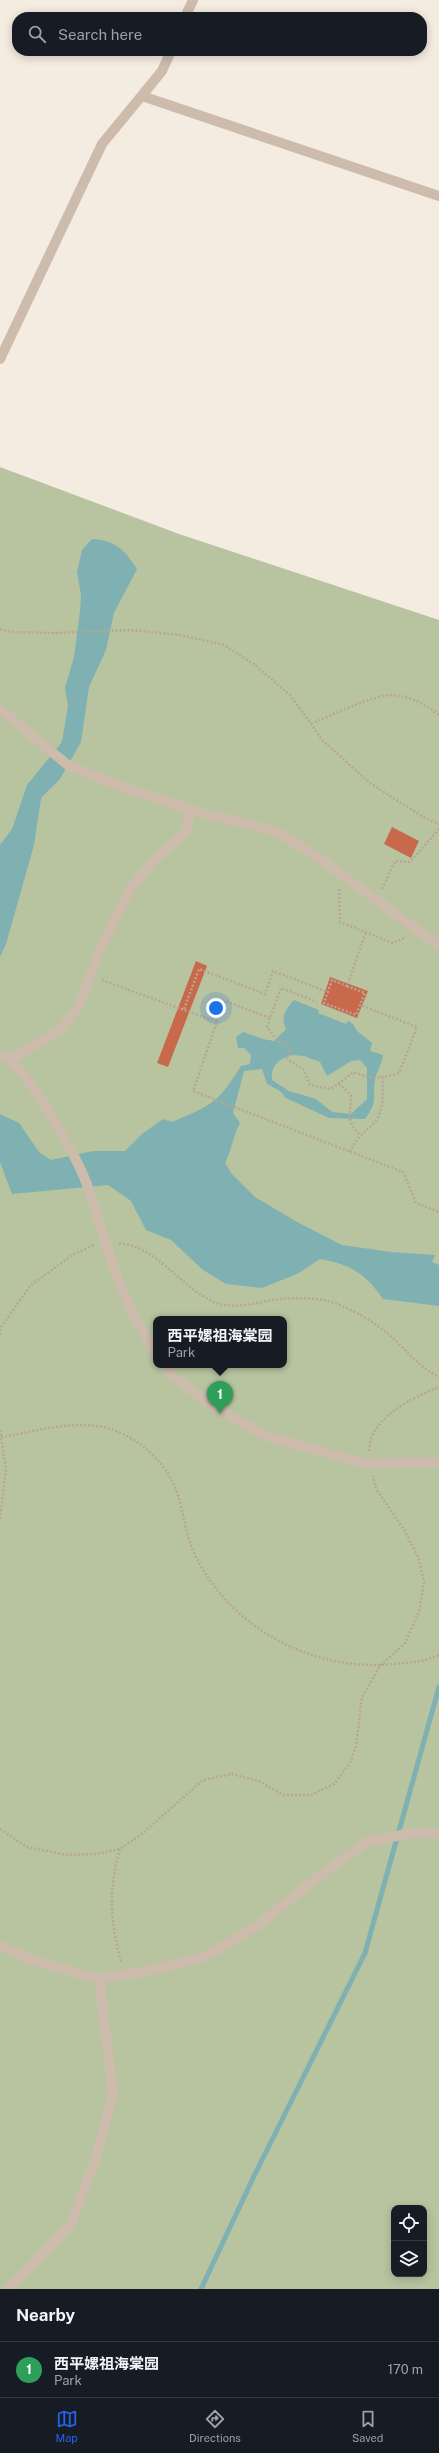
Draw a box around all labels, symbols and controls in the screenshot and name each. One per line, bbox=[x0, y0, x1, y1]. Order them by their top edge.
search box bbox=[12, 12, 427, 56]
icon: search bbox=[26, 23, 48, 45]
text: Search here bbox=[58, 26, 142, 43]
your location bbox=[206, 998, 226, 1018]
popup bbox=[153, 1316, 287, 1368]
text: 西平嫘祖海棠园 bbox=[167, 1327, 273, 1344]
text: Park bbox=[167, 1345, 195, 1360]
pin: 1 bbox=[207, 1381, 233, 1414]
map controls bbox=[391, 2205, 427, 2277]
button: locate bbox=[391, 2205, 427, 2241]
button: layers bbox=[391, 2241, 427, 2277]
text: Nearby bbox=[16, 2305, 75, 2325]
text: 西平嫘祖海棠园 bbox=[54, 2355, 159, 2372]
text: 1 bbox=[26, 2362, 32, 2377]
text: 170 m bbox=[388, 2362, 423, 2377]
text: Park bbox=[54, 2373, 82, 2388]
tab: Map bbox=[56, 2408, 78, 2444]
tab: Directions bbox=[189, 2408, 241, 2444]
tab: Saved bbox=[352, 2408, 383, 2444]

